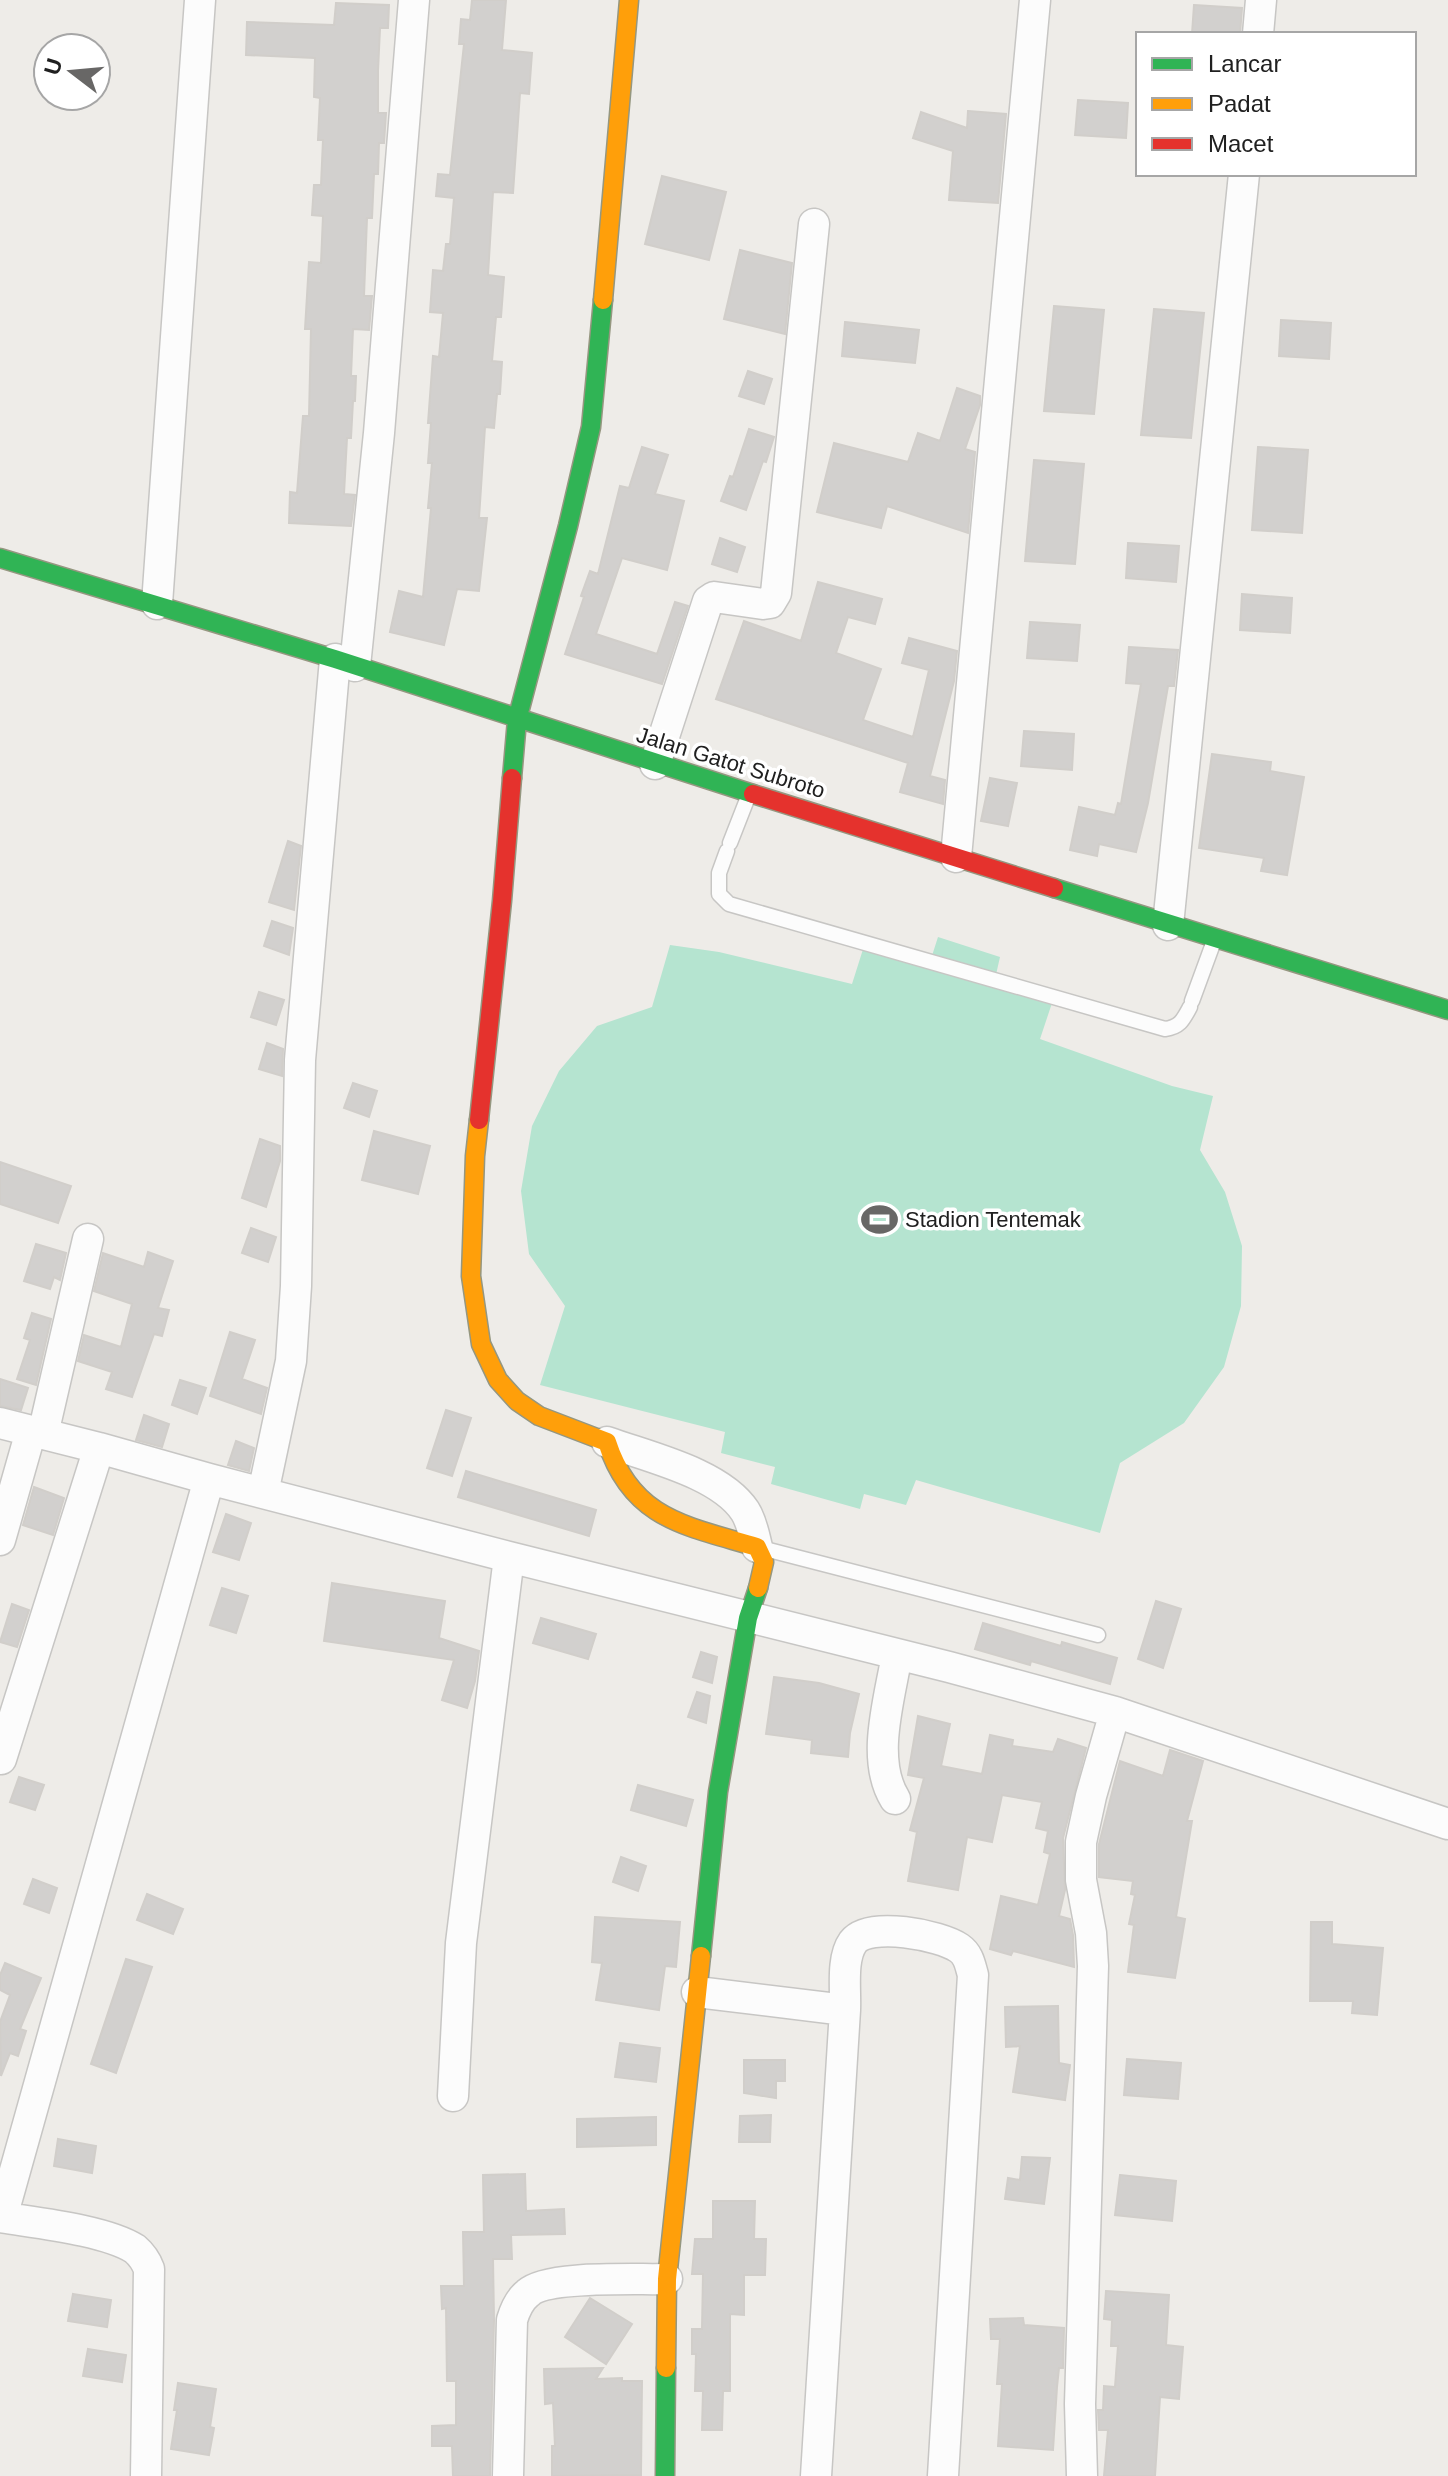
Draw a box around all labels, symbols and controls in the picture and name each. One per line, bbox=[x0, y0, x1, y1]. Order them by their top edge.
north arrow bbox=[32, 32, 112, 112]
legend bbox=[1136, 32, 1416, 176]
text: Lancar bbox=[1208, 50, 1281, 77]
text: U bbox=[39, 56, 67, 78]
text: Padat bbox=[1208, 90, 1271, 117]
text: Macet bbox=[1208, 130, 1274, 157]
street label: Jalan Gatot Subroto bbox=[634, 722, 828, 803]
sports icon: Stadion Tentemak bbox=[860, 1200, 898, 1238]
place label: Stadion Tentemak bbox=[905, 1207, 1082, 1232]

